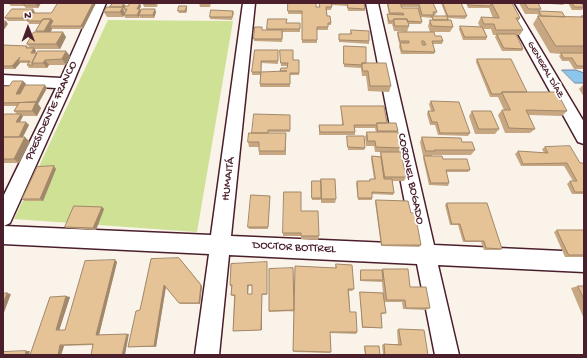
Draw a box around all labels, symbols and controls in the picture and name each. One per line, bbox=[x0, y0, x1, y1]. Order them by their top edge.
north arrow bbox=[8, 8, 48, 48]
text: N bbox=[24, 10, 31, 22]
street label: GENERAL DÍAZ bbox=[524, 39, 566, 101]
street label: PRESIDENTE FRANCO bbox=[23, 59, 81, 163]
street label: CORONEL BOGADO bbox=[393, 132, 427, 226]
street label: HUMAITÁ bbox=[219, 156, 239, 202]
street label: DOCTOR BOTTREL bbox=[252, 239, 336, 257]

